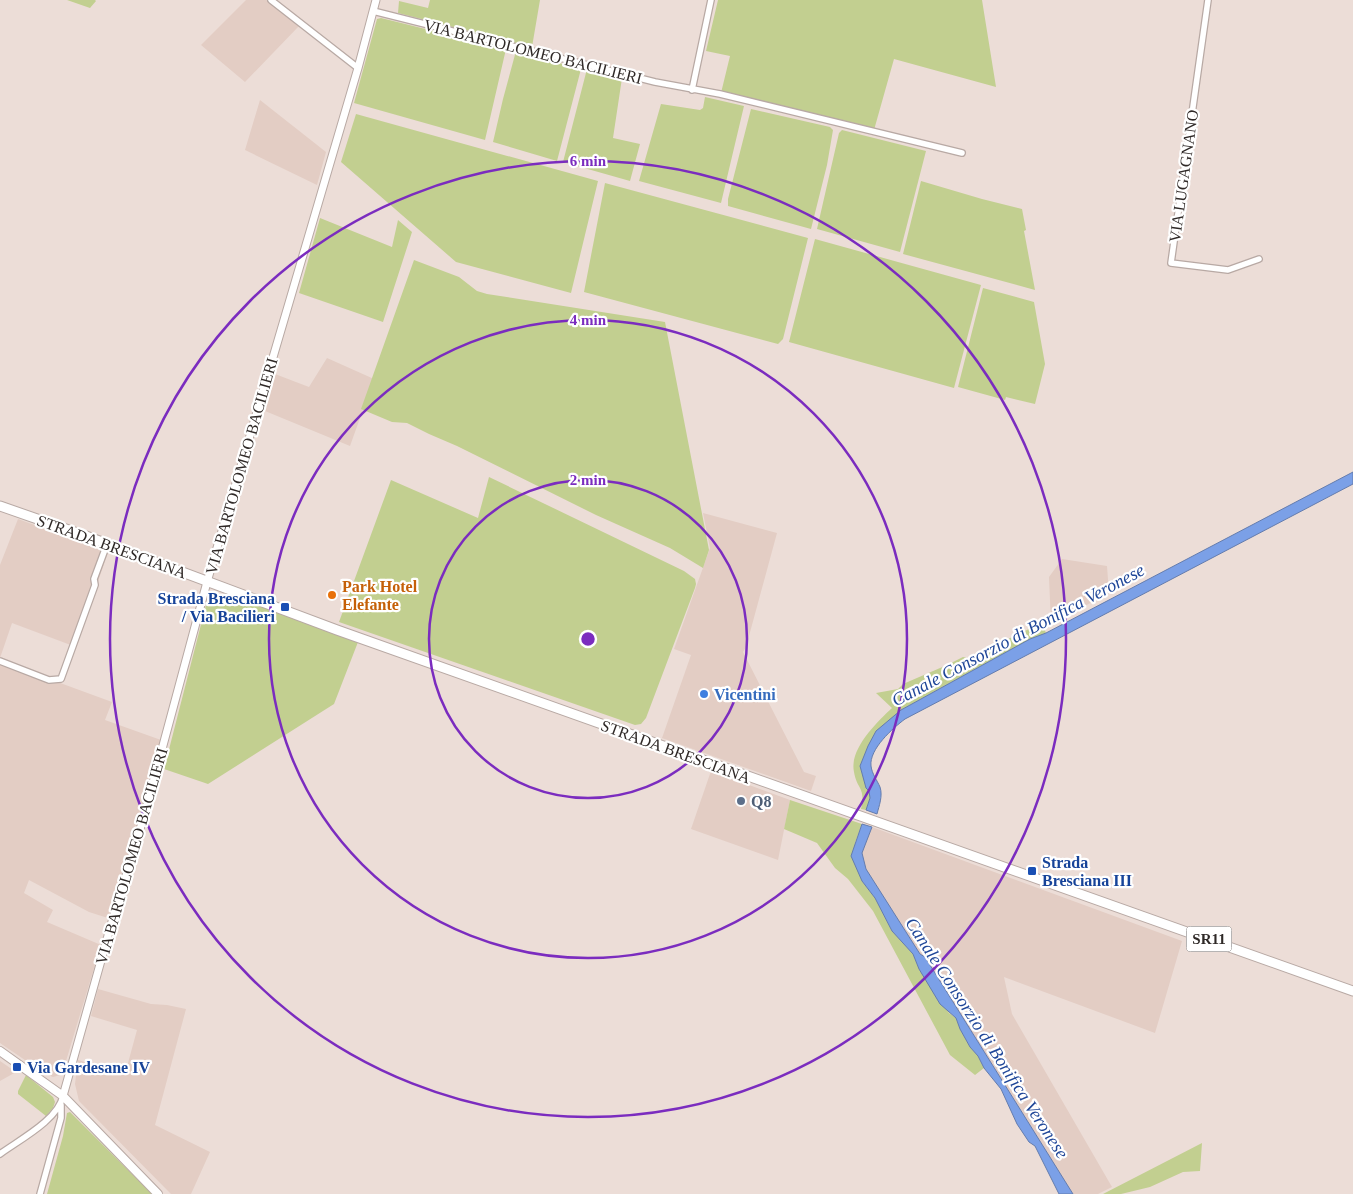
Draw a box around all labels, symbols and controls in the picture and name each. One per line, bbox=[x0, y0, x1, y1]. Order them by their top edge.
street label: VIA BARTOLOMEO BACILIERI bbox=[422, 16, 644, 87]
street label: VIA LUGAGNANO bbox=[1166, 109, 1201, 243]
text: 6 min bbox=[570, 153, 607, 169]
text: 4 min bbox=[570, 312, 607, 328]
street label: VIA BARTOLOMEO BACILIERI bbox=[202, 356, 281, 576]
text: 2 min bbox=[570, 472, 607, 488]
street label: STRADA BRESCIANA bbox=[35, 511, 189, 582]
water label: Canale Consorzio di Bonifica Veronese bbox=[888, 560, 1148, 710]
place label: Park Hotel Elefante bbox=[342, 578, 418, 613]
marker: Park Hotel Elefante bbox=[326, 589, 338, 601]
place label: Strada Bresciana / Via Bacilieri bbox=[158, 590, 276, 625]
marker: Strada Bresciana / Via Bacilieri bbox=[279, 601, 291, 613]
centre of rings bbox=[579, 630, 597, 648]
place label: Vicentini bbox=[714, 686, 776, 703]
marker: Vicentini bbox=[698, 688, 710, 700]
street label: STRADA BRESCIANA bbox=[599, 716, 753, 787]
street label: VIA BARTOLOMEO BACILIERI bbox=[92, 746, 171, 966]
place label: Q8 bbox=[751, 793, 771, 810]
marker: Q8 bbox=[735, 795, 747, 807]
place label: Strada Bresciana III bbox=[1042, 854, 1132, 889]
marker: Strada Bresciana III bbox=[1026, 865, 1038, 877]
water label: Canale Consorzio di Bonifica Veronese bbox=[901, 914, 1073, 1162]
road number: SR11 bbox=[1186, 926, 1232, 952]
place label: Via Gardesane IV bbox=[27, 1059, 150, 1076]
marker: Via Gardesane IV bbox=[11, 1061, 23, 1073]

